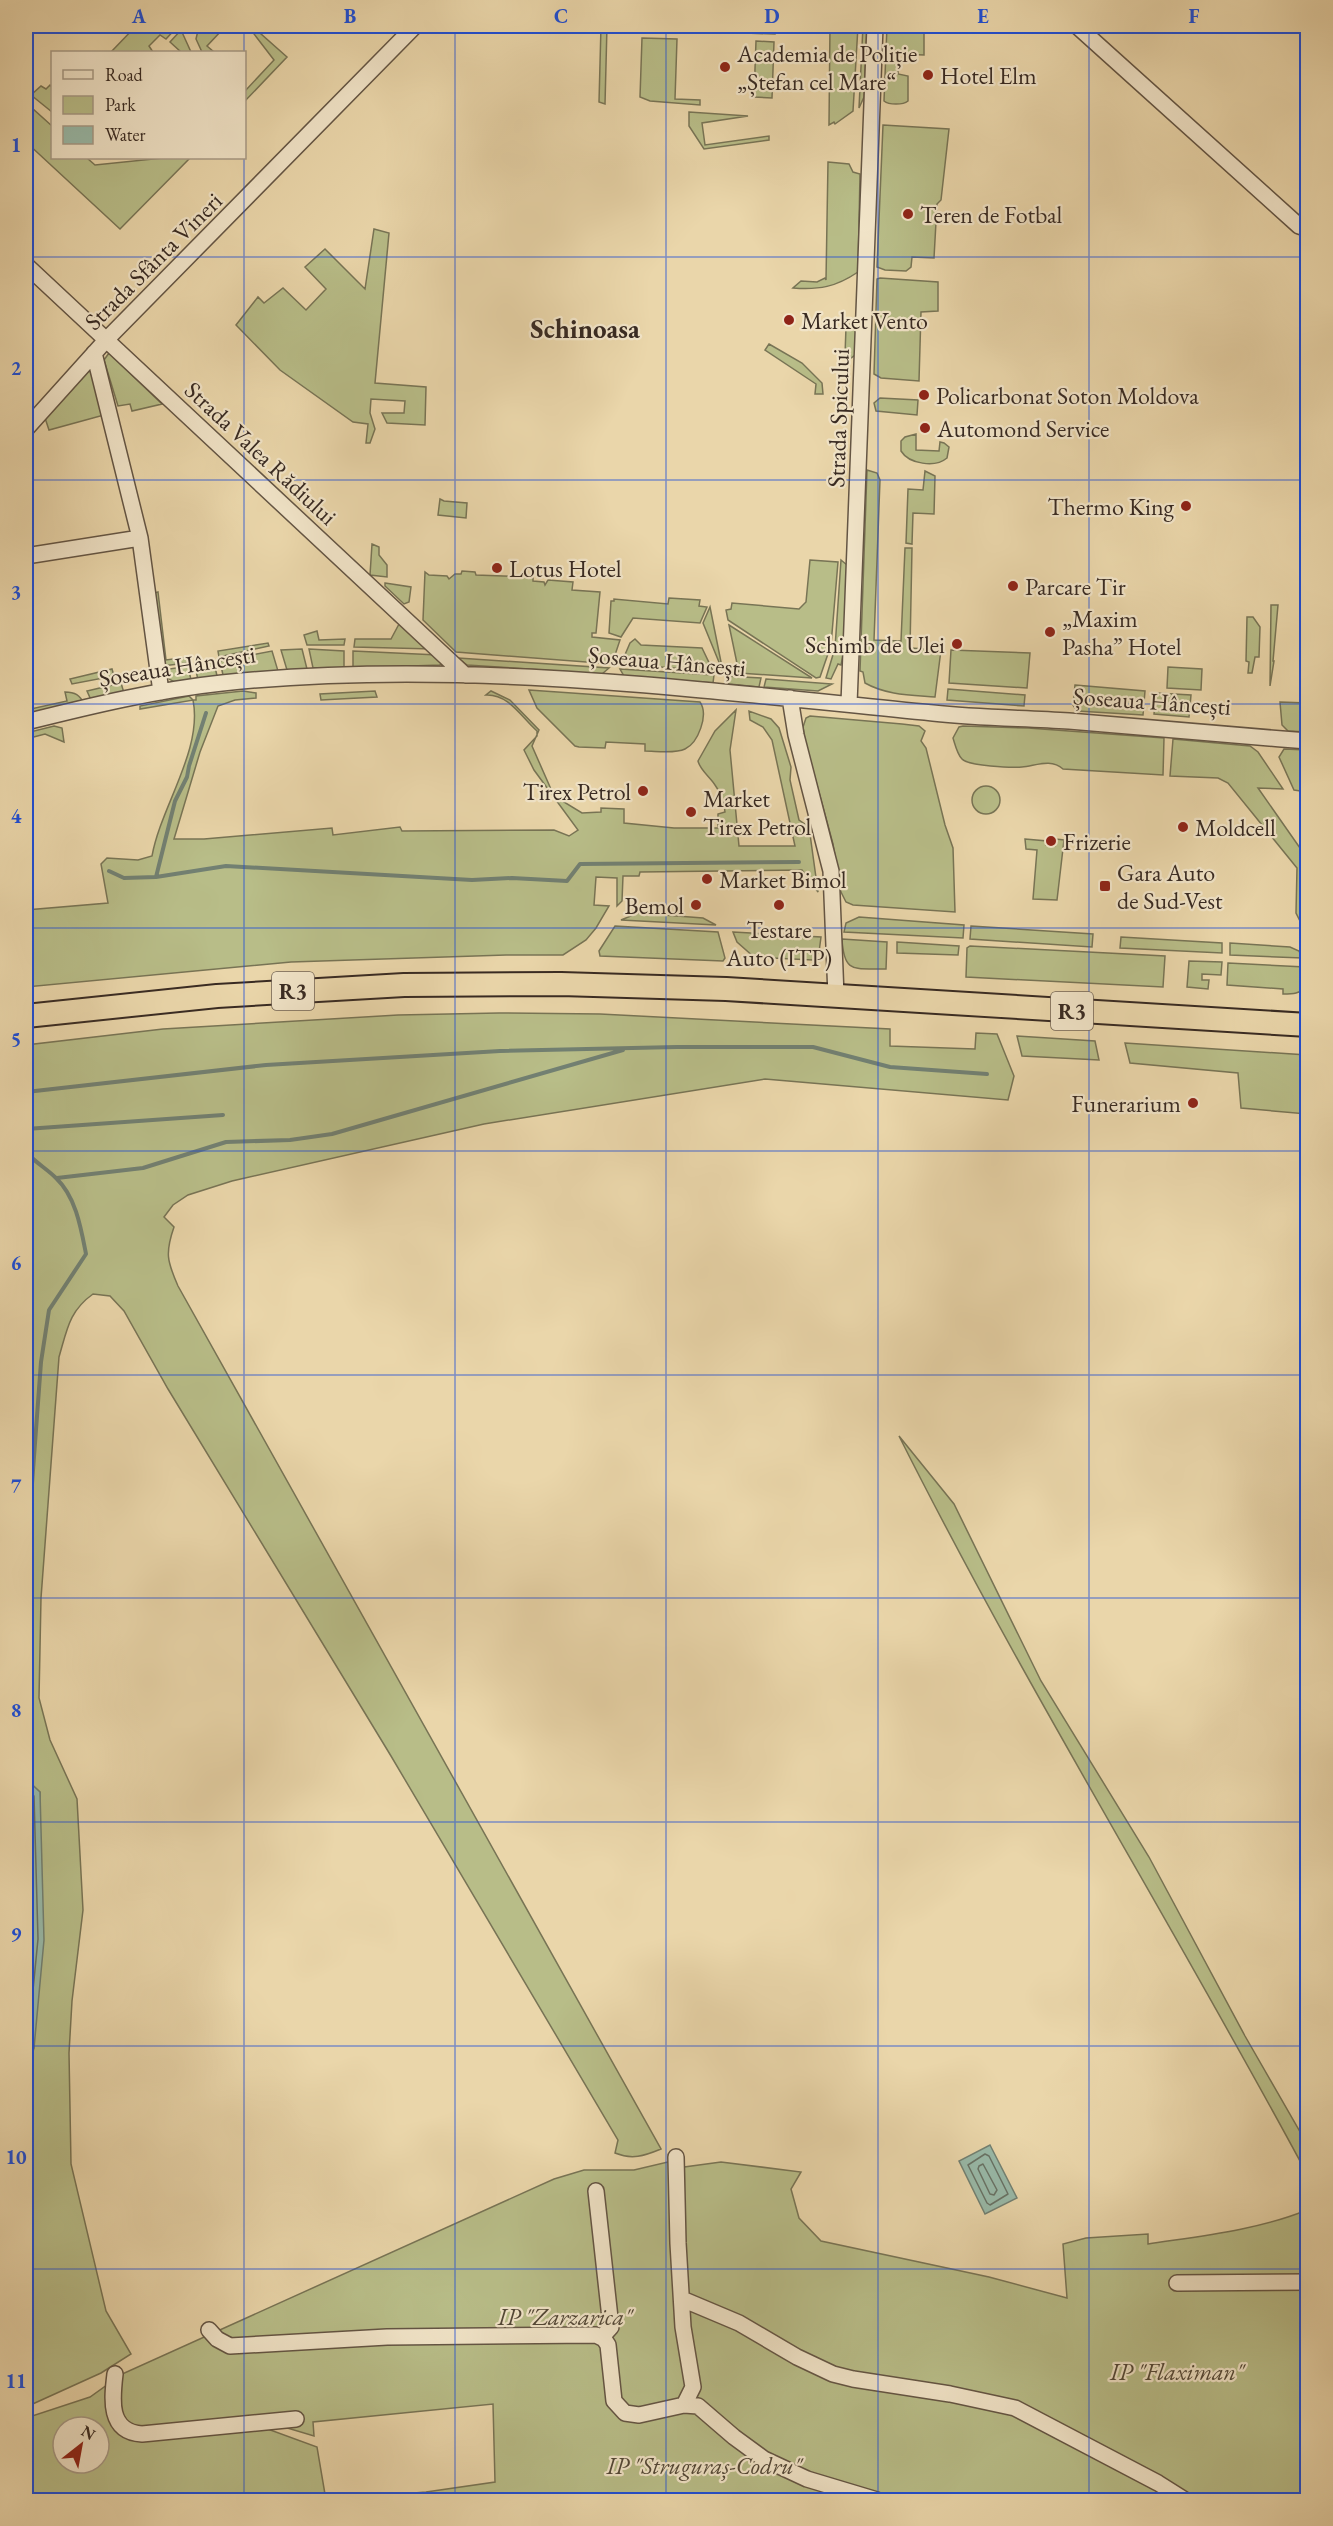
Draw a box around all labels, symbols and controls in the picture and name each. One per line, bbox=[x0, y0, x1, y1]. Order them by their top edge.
text: A bbox=[131, 3, 147, 29]
text: B bbox=[344, 3, 356, 29]
text: C bbox=[554, 3, 568, 29]
text: D bbox=[764, 3, 780, 29]
text: E bbox=[977, 3, 989, 29]
text: F bbox=[1189, 3, 1200, 29]
place label: Academia de Poliție „Ștefan cel Mare“ bbox=[736, 38, 917, 97]
legend bbox=[51, 51, 246, 159]
marker: Academia de Poliție „Ștefan cel Mare“ bbox=[718, 60, 732, 74]
place label: Hotel Elm bbox=[940, 60, 1037, 91]
text: Road bbox=[105, 63, 144, 86]
marker: Hotel Elm bbox=[921, 68, 935, 82]
text: Park bbox=[105, 93, 136, 116]
text: Water bbox=[105, 123, 146, 146]
text: 1 bbox=[11, 132, 21, 158]
street label: Strada Sfânta Vineri bbox=[77, 185, 229, 337]
place label: Teren de Fotbal bbox=[920, 199, 1063, 230]
marker: Teren de Fotbal bbox=[901, 207, 915, 221]
place label: Market Vento bbox=[801, 305, 928, 336]
district label: Schinoasa bbox=[530, 311, 640, 346]
marker: Market Vento bbox=[782, 313, 796, 327]
street label: Strada Spicului bbox=[820, 348, 856, 488]
text: 2 bbox=[11, 355, 22, 381]
street label: Strada Valea Rădiului bbox=[178, 374, 344, 532]
place label: Policarbonat Soton Moldova bbox=[936, 380, 1199, 411]
marker: Policarbonat Soton Moldova bbox=[917, 388, 931, 402]
place label: Automond Service bbox=[936, 413, 1109, 444]
marker: Automond Service bbox=[918, 421, 932, 435]
place label: Thermo King bbox=[1047, 491, 1175, 522]
marker: Thermo King bbox=[1179, 499, 1193, 513]
place label: Lotus Hotel bbox=[509, 553, 622, 584]
marker: Lotus Hotel bbox=[490, 561, 504, 575]
place label: Parcare Tir bbox=[1025, 571, 1126, 602]
text: 3 bbox=[11, 579, 21, 605]
marker: Parcare Tir bbox=[1006, 579, 1020, 593]
place label: „Maxim Pasha” Hotel bbox=[1062, 603, 1182, 662]
marker: „Maxim Pasha” Hotel bbox=[1043, 625, 1057, 639]
place label: Schimb de Ulei bbox=[805, 629, 945, 660]
marker: Schimb de Ulei bbox=[950, 637, 964, 651]
street label: Șoseaua Hâncești bbox=[96, 638, 258, 694]
street label: Șoseaua Hâncești bbox=[587, 639, 747, 683]
street label: Șoseaua Hâncești bbox=[1072, 680, 1232, 722]
place label: Tirex Petrol bbox=[523, 776, 631, 807]
place label: Market Tirex Petrol bbox=[703, 783, 812, 842]
marker: Tirex Petrol bbox=[636, 784, 650, 798]
text: 4 bbox=[11, 803, 22, 829]
marker: Market Tirex Petrol bbox=[684, 805, 698, 819]
place label: Moldcell bbox=[1195, 812, 1276, 843]
marker: Moldcell bbox=[1176, 820, 1190, 834]
place label: Frizerie bbox=[1063, 826, 1131, 857]
marker: Frizerie bbox=[1044, 834, 1058, 848]
place label: Gara Auto de Sud-Vest bbox=[1117, 857, 1223, 916]
place label: Market Bimol bbox=[719, 864, 847, 895]
marker: Market Bimol bbox=[700, 872, 714, 886]
marker: Gara Auto de Sud-Vest bbox=[1098, 879, 1112, 893]
place label: Bemol bbox=[625, 890, 684, 921]
marker: Bemol bbox=[689, 898, 703, 912]
marker: Testare Auto (ITP) bbox=[772, 898, 786, 912]
place label: Testare Auto (ITP) bbox=[725, 914, 832, 973]
road number: R3 bbox=[272, 972, 314, 1010]
road number: R3 bbox=[1051, 992, 1093, 1030]
text: 5 bbox=[11, 1026, 21, 1052]
place label: Funerarium bbox=[1071, 1088, 1181, 1119]
marker: Funerarium bbox=[1186, 1096, 1200, 1110]
text: 6 bbox=[11, 1250, 22, 1276]
text: 7 bbox=[11, 1473, 22, 1499]
text: 8 bbox=[11, 1697, 21, 1723]
text: 9 bbox=[11, 1921, 22, 1947]
text: 10 bbox=[5, 2144, 27, 2170]
park label: IP "Zarzarica" bbox=[497, 2301, 634, 2332]
park label: IP "Flaximan" bbox=[1109, 2356, 1246, 2387]
text: 11 bbox=[5, 2368, 27, 2394]
north arrow bbox=[51, 2415, 111, 2475]
text: N bbox=[78, 2420, 99, 2445]
park label: IP "Struguraș-Codru" bbox=[605, 2450, 804, 2481]

